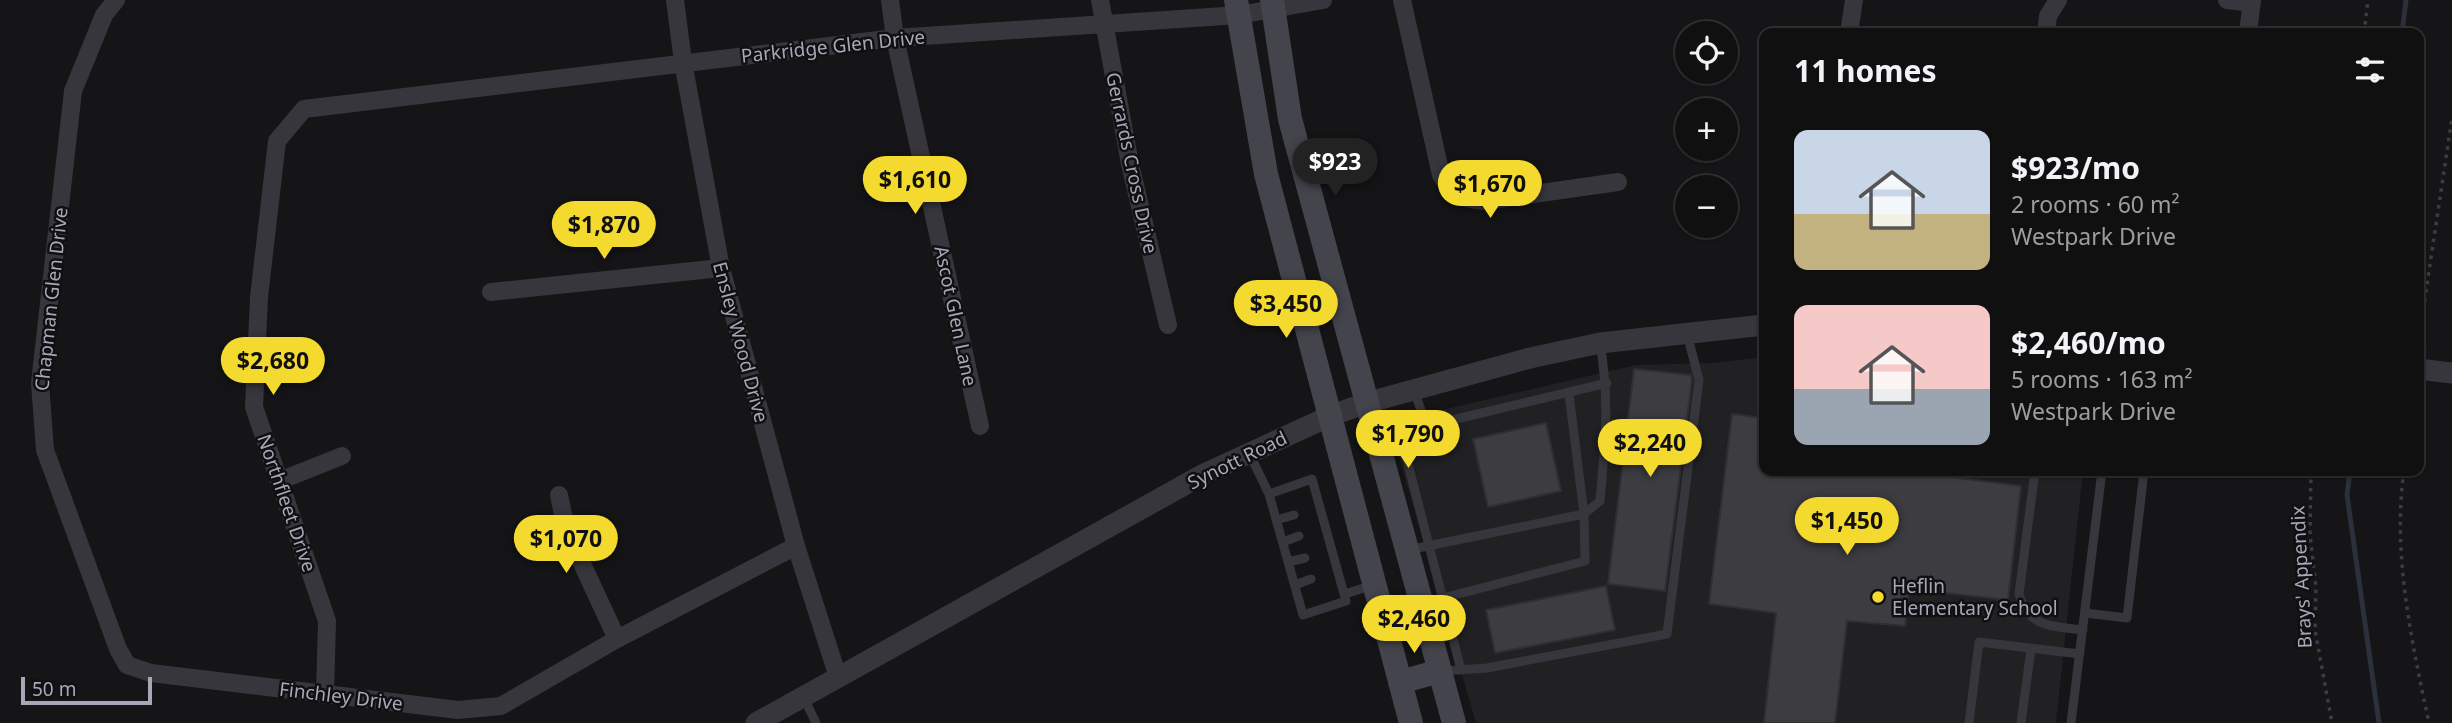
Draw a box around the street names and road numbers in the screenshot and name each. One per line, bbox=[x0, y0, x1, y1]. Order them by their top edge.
street label: Parkridge Glen Drive bbox=[740, 23, 926, 69]
street label: Gerrards Cross Drive bbox=[1100, 70, 1164, 256]
street label: Chapman Glen Drive bbox=[28, 206, 74, 392]
street label: Ascot Glen Lane bbox=[928, 243, 984, 389]
street label: Ensley Wood Drive bbox=[707, 259, 775, 425]
street label: Synott Road bbox=[1183, 425, 1291, 495]
street label: Northfleet Drive bbox=[251, 431, 323, 575]
street label: Brays' Appendix bbox=[2284, 505, 2318, 649]
street label: Finchley Drive bbox=[278, 676, 404, 716]

